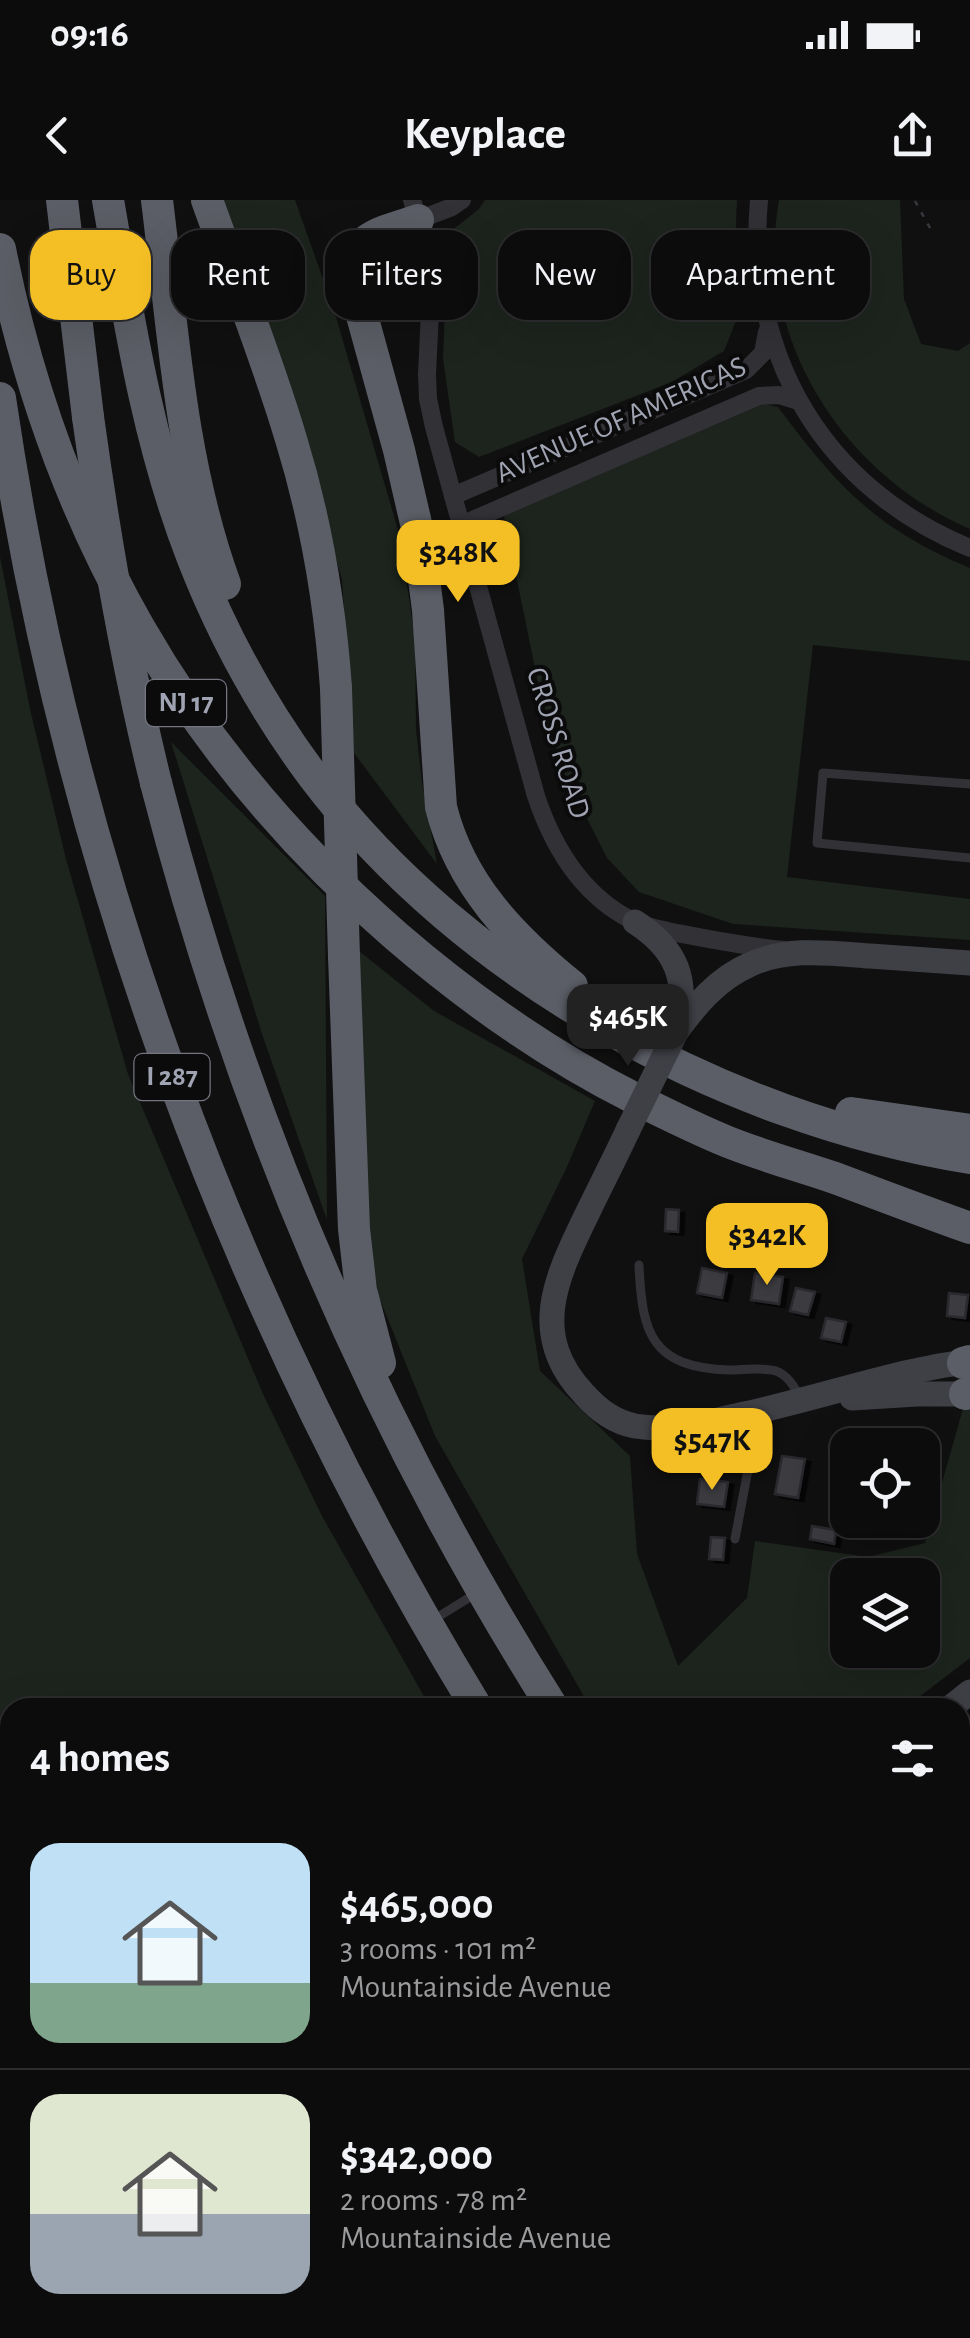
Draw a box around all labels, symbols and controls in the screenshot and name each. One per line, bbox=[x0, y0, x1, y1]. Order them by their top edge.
text: 09:16 bbox=[50, 16, 129, 54]
icon: back bbox=[30, 108, 85, 163]
icon: share bbox=[885, 108, 940, 163]
text: Keyplace bbox=[404, 112, 566, 157]
chip: Buy bbox=[30, 230, 151, 320]
chip: Rent bbox=[171, 230, 305, 320]
chip: Filters bbox=[325, 230, 478, 320]
chip: New bbox=[498, 230, 631, 320]
chip: Apartment bbox=[651, 230, 870, 320]
street label: AVENUE OF AMERICAS bbox=[491, 351, 751, 489]
pin: $348K bbox=[388, 520, 528, 605]
text: $348K bbox=[419, 536, 497, 568]
street label: CROSS ROAD bbox=[521, 664, 595, 822]
road number: NJ 17 bbox=[146, 680, 226, 726]
pin: $465K bbox=[558, 984, 698, 1069]
text: $465K bbox=[589, 1000, 667, 1032]
road number: I 287 bbox=[134, 1054, 210, 1100]
pin: $342K bbox=[697, 1203, 837, 1288]
text: $342K bbox=[728, 1219, 806, 1251]
pin: $547K bbox=[642, 1408, 782, 1493]
text: $547K bbox=[674, 1424, 750, 1456]
map controls bbox=[830, 1428, 940, 1668]
button: locate bbox=[830, 1428, 940, 1538]
button: layers bbox=[830, 1558, 940, 1668]
icon: filters bbox=[885, 1731, 940, 1786]
text: 4 homes bbox=[30, 1737, 170, 1779]
icon: home bbox=[110, 1883, 230, 2003]
text: $465,000 bbox=[340, 1884, 494, 1926]
text: 3 rooms · 101 m² bbox=[340, 1933, 536, 1965]
text: Mountainside Avenue bbox=[340, 1971, 612, 2003]
icon: home bbox=[110, 2134, 230, 2254]
text: $342,000 bbox=[340, 2135, 493, 2177]
text: 2 rooms · 78 m² bbox=[340, 2184, 527, 2216]
text: Mountainside Avenue bbox=[340, 2222, 612, 2254]

